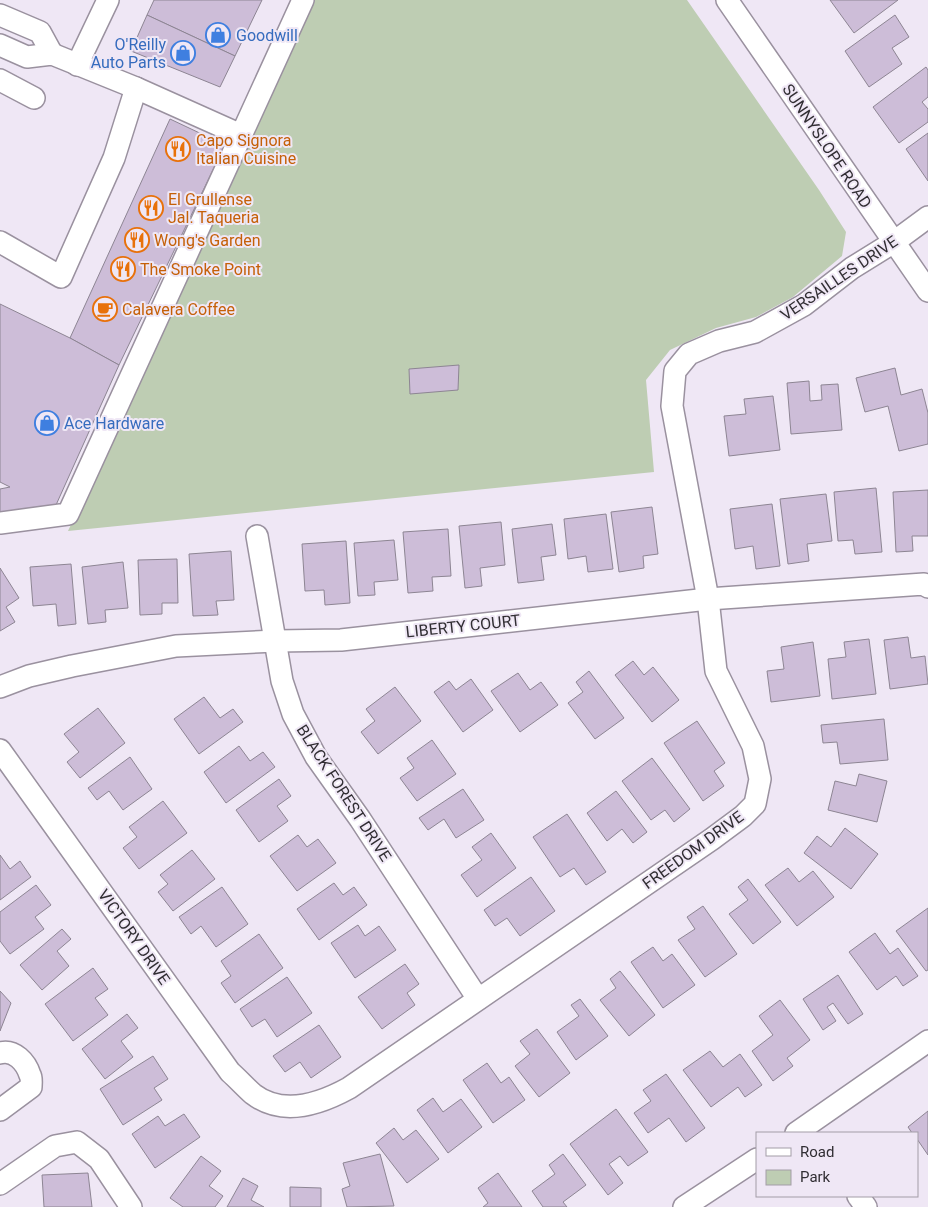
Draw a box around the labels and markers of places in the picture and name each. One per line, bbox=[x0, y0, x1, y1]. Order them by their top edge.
shop icon: Goodwill bbox=[205, 22, 231, 48]
place label: Goodwill bbox=[236, 26, 298, 45]
place label: O'Reilly Auto Parts bbox=[91, 35, 166, 72]
shop icon: O'Reilly Auto Parts bbox=[170, 40, 196, 66]
place label: Capo Signora Italian Cuisine bbox=[196, 131, 296, 168]
restaurant icon: Capo Signora Italian Cuisine bbox=[165, 136, 191, 162]
place label: El Grullense Jal. Taqueria bbox=[168, 190, 259, 227]
restaurant icon: El Grullense Jal. Taqueria bbox=[138, 195, 164, 221]
restaurant icon: Wong's Garden bbox=[124, 227, 150, 253]
place label: Wong's Garden bbox=[154, 231, 261, 250]
restaurant icon: The Smoke Point bbox=[110, 256, 136, 282]
place label: The Smoke Point bbox=[140, 260, 261, 279]
cafe icon: Calavera Coffee bbox=[92, 296, 118, 322]
place label: Calavera Coffee bbox=[122, 300, 235, 319]
shop icon: Ace Hardware bbox=[34, 410, 60, 436]
place label: Ace Hardware bbox=[64, 414, 164, 433]

